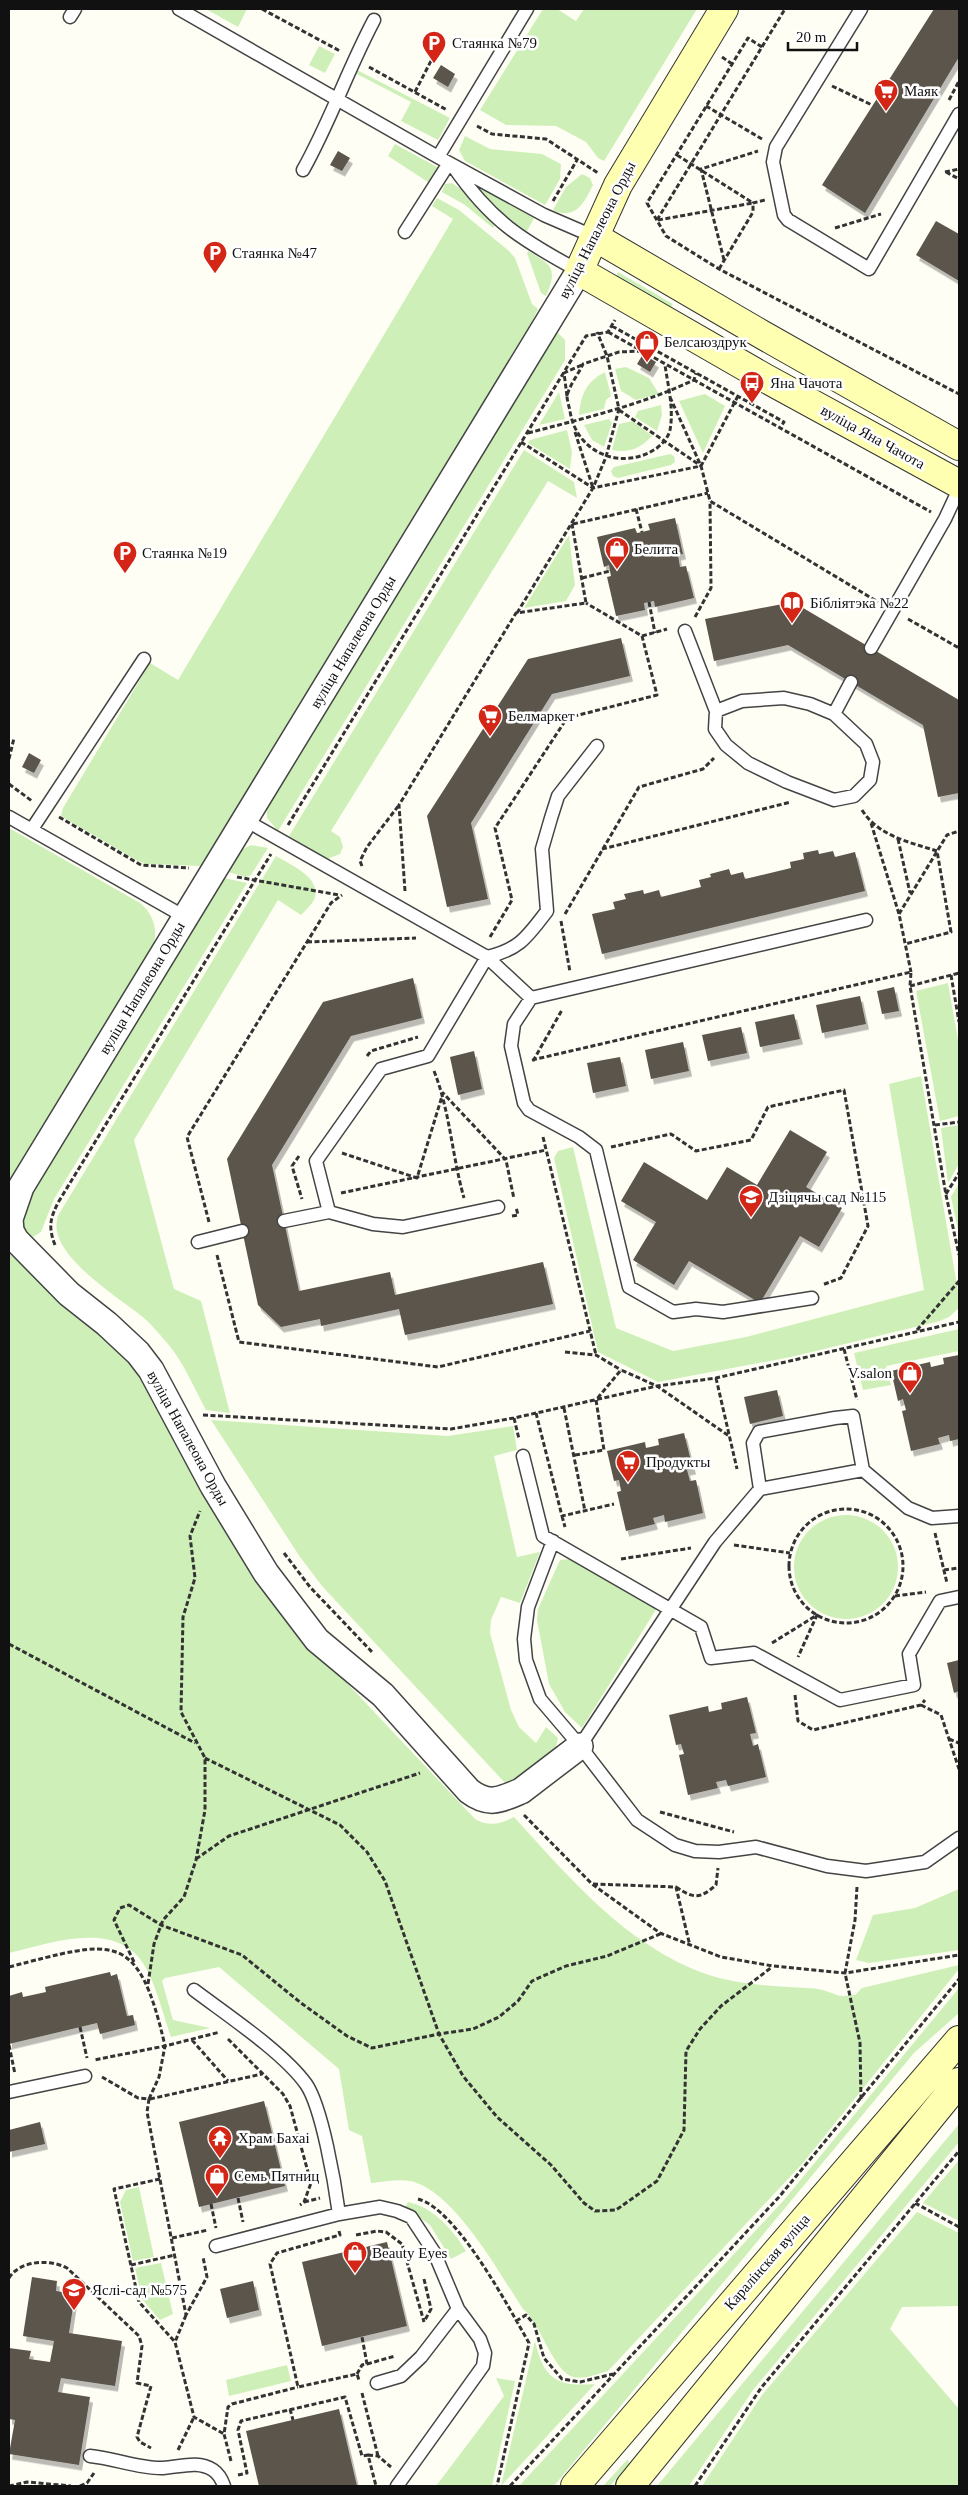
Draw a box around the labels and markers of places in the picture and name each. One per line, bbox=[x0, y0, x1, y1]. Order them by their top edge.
parking icon: Стаянка №79 bbox=[421, 30, 447, 64]
place label: Стаянка №79 bbox=[452, 35, 537, 51]
supermarket icon: Маяк bbox=[873, 78, 899, 112]
place label: Маяк bbox=[904, 83, 939, 99]
parking icon: Стаянка №47 bbox=[202, 240, 228, 274]
place label: Стаянка №47 bbox=[232, 245, 317, 261]
shop icon: Белсаюздрук bbox=[634, 329, 660, 363]
place label: Белсаюздрук bbox=[664, 334, 748, 350]
bus stop icon: Яна Чачота bbox=[739, 370, 765, 404]
place label: Яна Чачота bbox=[770, 375, 843, 391]
shop icon: Белита bbox=[604, 536, 630, 570]
parking icon: Стаянка №19 bbox=[112, 540, 138, 574]
place label: Белита bbox=[634, 541, 679, 557]
place label: Стаянка №19 bbox=[142, 545, 227, 561]
library icon: Бібліятэка №22 bbox=[779, 590, 805, 624]
place label: Бібліятэка №22 bbox=[810, 595, 909, 611]
supermarket icon: Белмаркет bbox=[477, 703, 503, 737]
place label: Белмаркет bbox=[508, 708, 575, 724]
school or university icon: Дзіцячы сад №115 bbox=[738, 1184, 764, 1218]
place label: Дзіцячы сад №115 bbox=[768, 1189, 886, 1205]
shop icon: V.salon bbox=[897, 1360, 923, 1394]
place label: V.salon bbox=[848, 1365, 892, 1381]
supermarket icon: Продукты bbox=[615, 1449, 641, 1483]
place label: Продукты bbox=[646, 1454, 710, 1470]
temple icon: Храм Бахаі bbox=[207, 2125, 233, 2159]
place label: Храм Бахаі bbox=[238, 2130, 310, 2146]
shop icon: Семь Пятниц bbox=[204, 2163, 230, 2197]
place label: Семь Пятниц bbox=[234, 2168, 319, 2184]
shop icon: Beauty Eyes bbox=[342, 2240, 368, 2274]
place label: Beauty Eyes bbox=[372, 2245, 448, 2261]
school or university icon: Яслі-сад №575 bbox=[61, 2277, 87, 2311]
place label: Яслі-сад №575 bbox=[92, 2282, 187, 2298]

